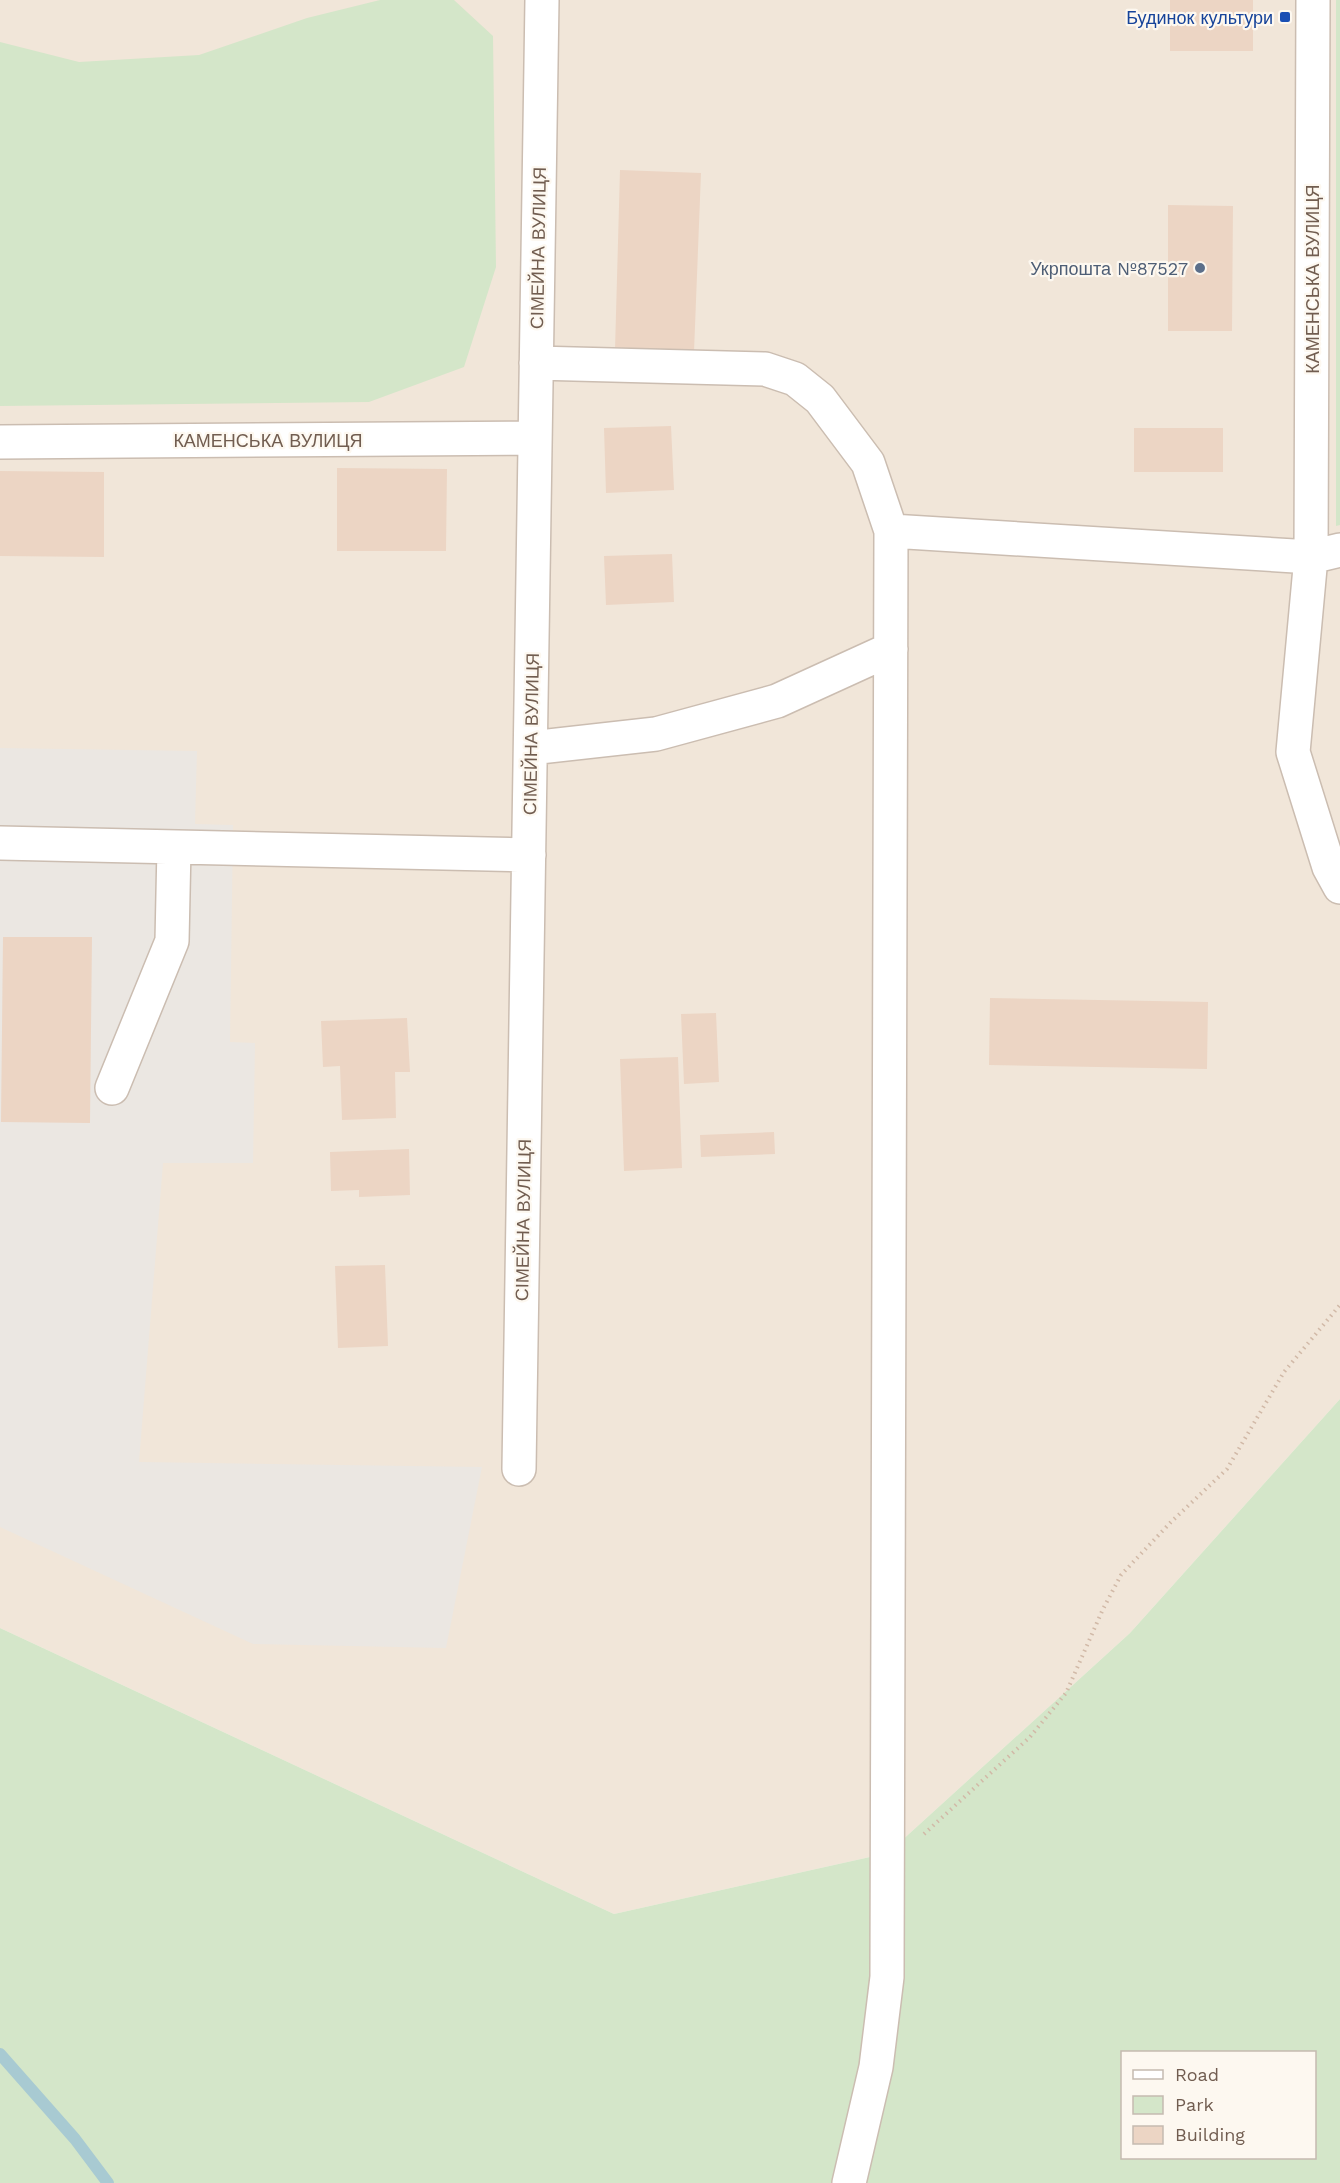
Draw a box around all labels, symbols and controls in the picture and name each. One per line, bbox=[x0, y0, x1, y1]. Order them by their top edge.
place label: Будинок культури bbox=[1126, 7, 1273, 28]
marker: Будинок культури bbox=[1278, 10, 1292, 24]
street label: СІМЕЙНА ВУЛИЦЯ bbox=[526, 167, 550, 329]
street label: КАМЕНСЬКА ВУЛИЦЯ bbox=[1302, 184, 1323, 374]
place label: Укрпошта №87527 bbox=[1030, 258, 1188, 279]
marker: Укрпошта №87527 bbox=[1193, 261, 1207, 275]
street label: КАМЕНСЬКА ВУЛИЦЯ bbox=[173, 430, 363, 451]
street label: СІМЕЙНА ВУЛИЦЯ bbox=[519, 653, 543, 815]
street label: СІМЕЙНА ВУЛИЦЯ bbox=[511, 1139, 535, 1301]
legend bbox=[1121, 2051, 1316, 2159]
text: Road bbox=[1175, 2064, 1219, 2085]
text: Park bbox=[1175, 2094, 1214, 2115]
text: Building bbox=[1175, 2124, 1245, 2145]

